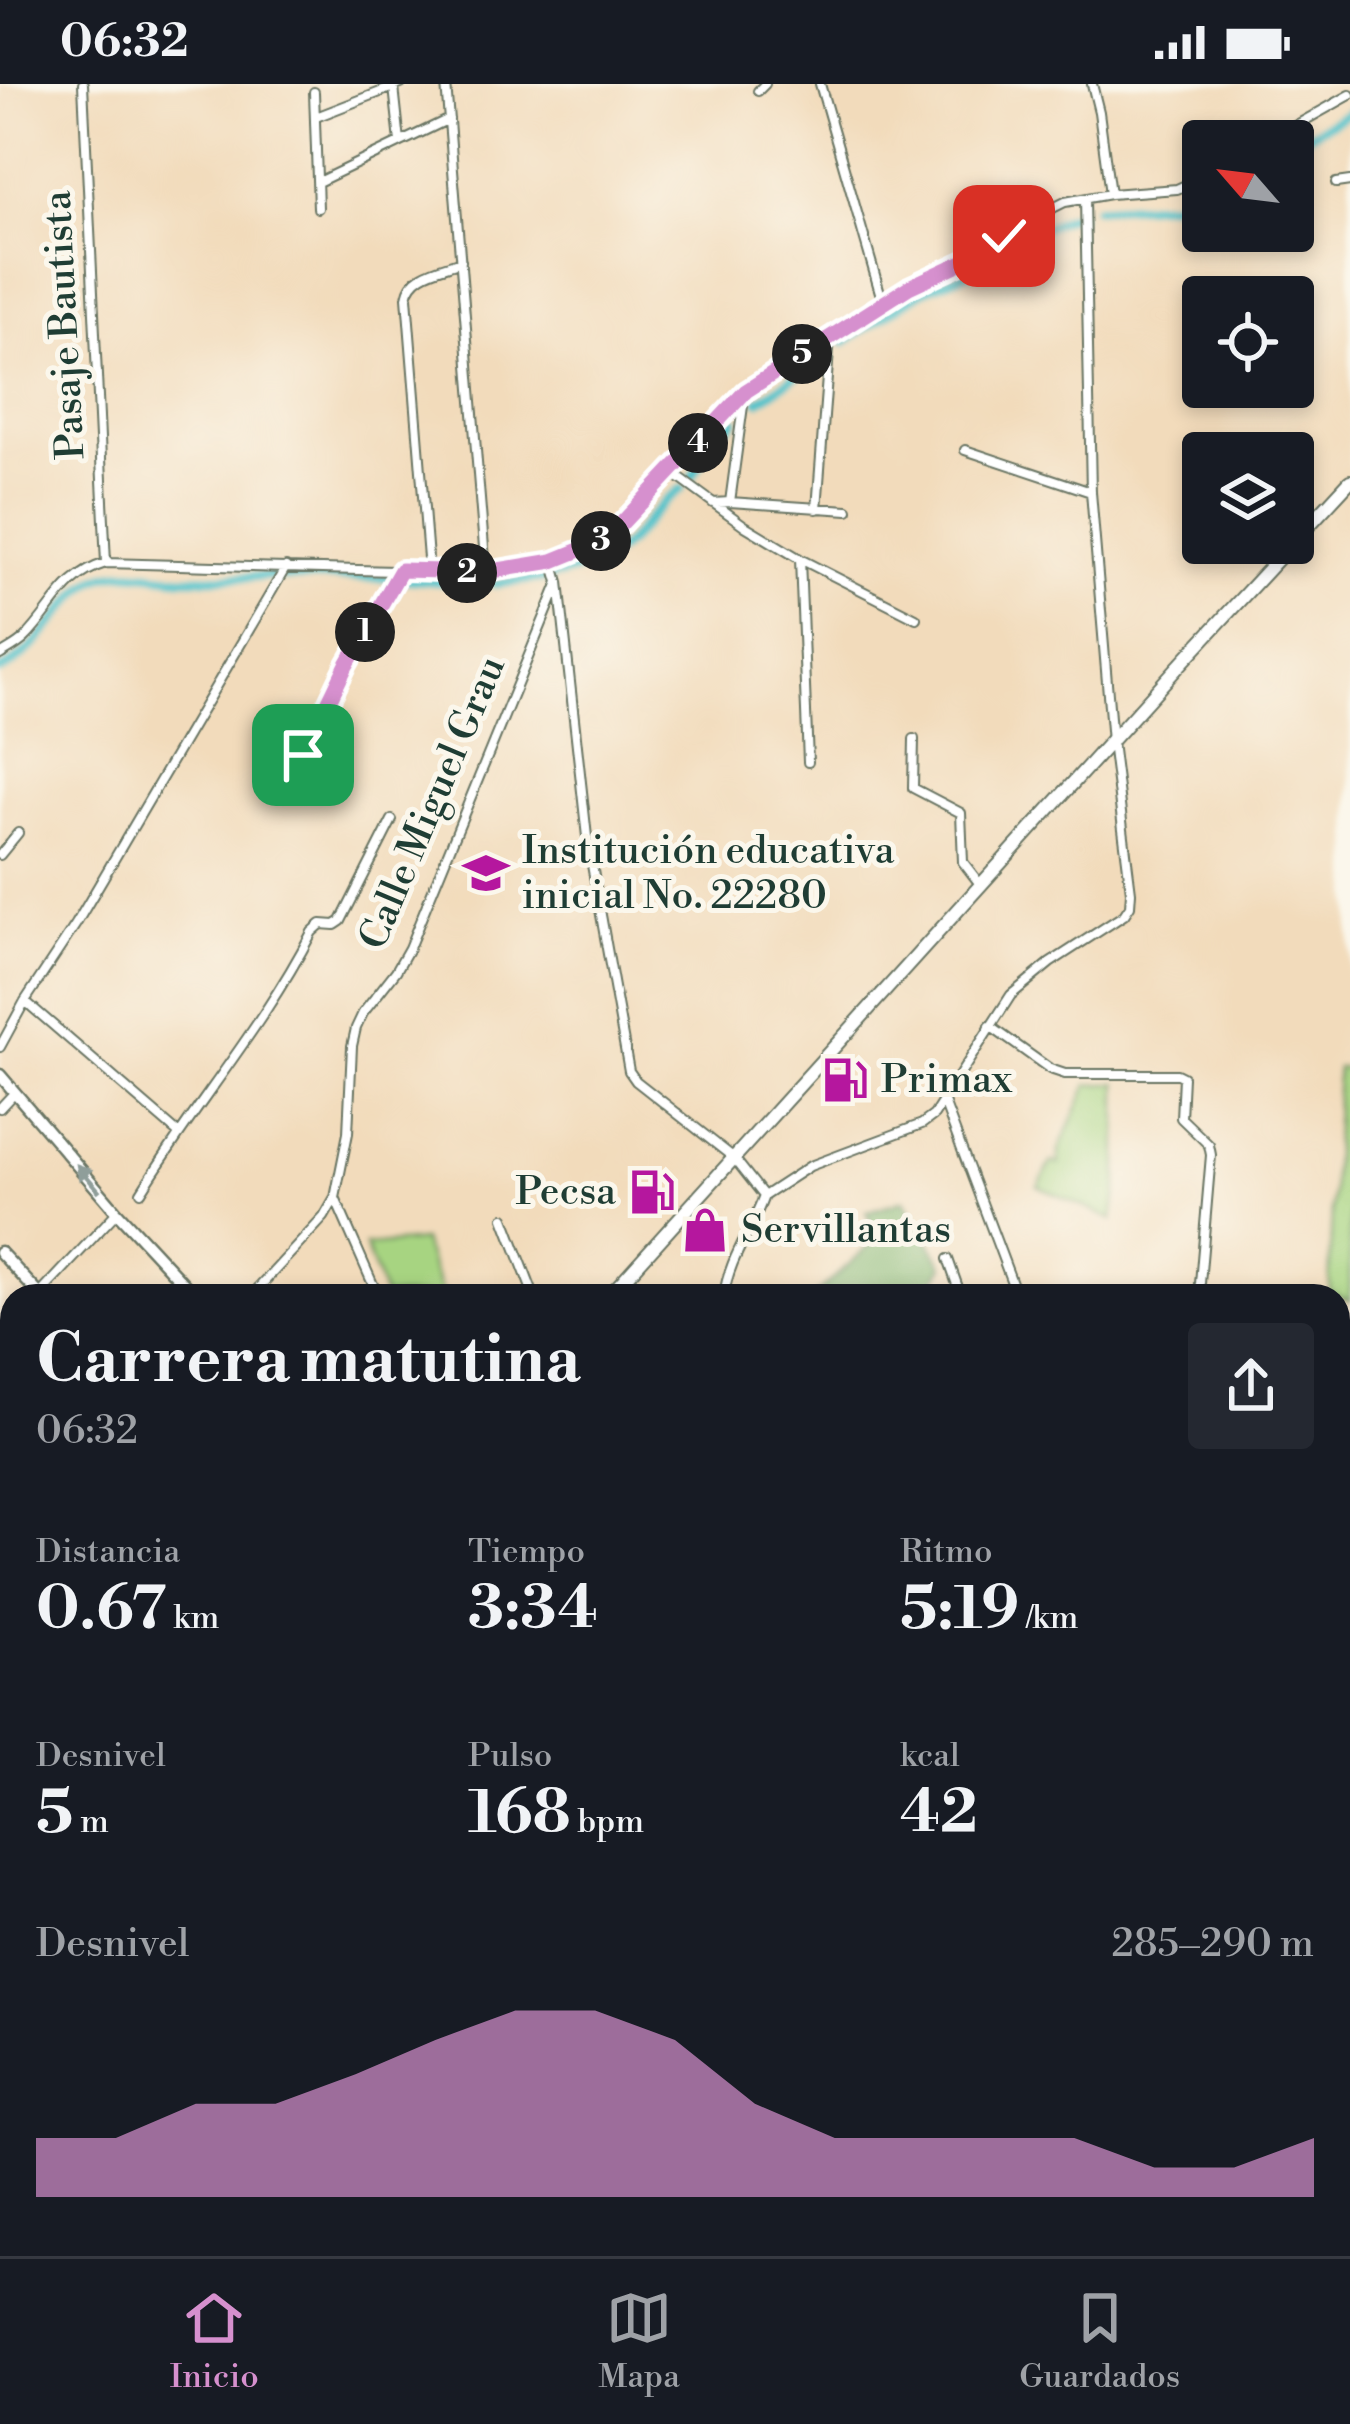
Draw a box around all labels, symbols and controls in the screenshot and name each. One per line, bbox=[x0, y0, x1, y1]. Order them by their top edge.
text: 06:32 bbox=[60, 14, 189, 71]
north arrow bbox=[1182, 120, 1314, 252]
map controls bbox=[1182, 120, 1314, 564]
pin bbox=[953, 185, 1055, 287]
street label: Pasaje Bautista bbox=[33, 189, 97, 461]
icon: check bbox=[971, 203, 1037, 269]
button: locate bbox=[1182, 276, 1314, 408]
pin: 5 bbox=[772, 324, 832, 384]
text: 5 bbox=[792, 333, 812, 374]
pin: 4 bbox=[668, 413, 728, 473]
text: 4 bbox=[687, 422, 709, 463]
button: layers bbox=[1182, 432, 1314, 564]
pin: 3 bbox=[571, 511, 631, 571]
text: 3 bbox=[591, 520, 611, 561]
pin: 2 bbox=[437, 543, 497, 603]
text: 2 bbox=[457, 552, 477, 593]
pin: 1 bbox=[335, 602, 395, 662]
text: 1 bbox=[357, 611, 373, 652]
street label: Calle Miguel Grau bbox=[349, 649, 517, 957]
pin bbox=[252, 704, 354, 806]
icon: arrive bbox=[270, 722, 336, 788]
place label: Institución educativa inicial No. 22280 bbox=[522, 827, 895, 921]
school or university icon: Institución educativa inicial No. 22280 bbox=[461, 848, 511, 898]
fuel station icon: Primax bbox=[820, 1055, 870, 1105]
place label: Primax bbox=[881, 1056, 1013, 1105]
one-way arrow bbox=[76, 1163, 102, 1193]
fuel station icon: Pecsa bbox=[627, 1167, 677, 1217]
place label: Pecsa bbox=[516, 1168, 616, 1217]
shop icon: Servillantas bbox=[680, 1205, 730, 1255]
place label: Servillantas bbox=[741, 1206, 951, 1255]
text: Carrera matutina bbox=[36, 1320, 581, 1403]
button: share bbox=[1188, 1323, 1314, 1449]
text: 06:32 bbox=[36, 1407, 138, 1456]
text: Distancia bbox=[36, 1532, 180, 1573]
text: Tiempo bbox=[468, 1532, 585, 1573]
text: Ritmo bbox=[900, 1532, 992, 1573]
text: 0.67 bbox=[36, 1573, 166, 1648]
text: 3:34 bbox=[468, 1573, 598, 1648]
text: 5:19 bbox=[900, 1573, 1019, 1648]
text: km bbox=[166, 1598, 219, 1639]
text: /km bbox=[1019, 1598, 1078, 1639]
text: Desnivel bbox=[36, 1736, 166, 1777]
text: Pulso bbox=[468, 1736, 552, 1777]
text: kcal bbox=[900, 1736, 960, 1777]
text: 5 bbox=[36, 1777, 73, 1852]
text: 168 bbox=[468, 1777, 571, 1852]
text: 42 bbox=[900, 1777, 978, 1852]
text: m bbox=[73, 1802, 109, 1843]
text: bpm bbox=[571, 1802, 644, 1843]
text: Desnivel bbox=[36, 1920, 189, 1969]
text: 285–290 m bbox=[1111, 1920, 1314, 1969]
tab: Inicio bbox=[170, 2285, 259, 2398]
tab: Mapa bbox=[598, 2285, 680, 2398]
tab: Guardados bbox=[1019, 2285, 1180, 2398]

